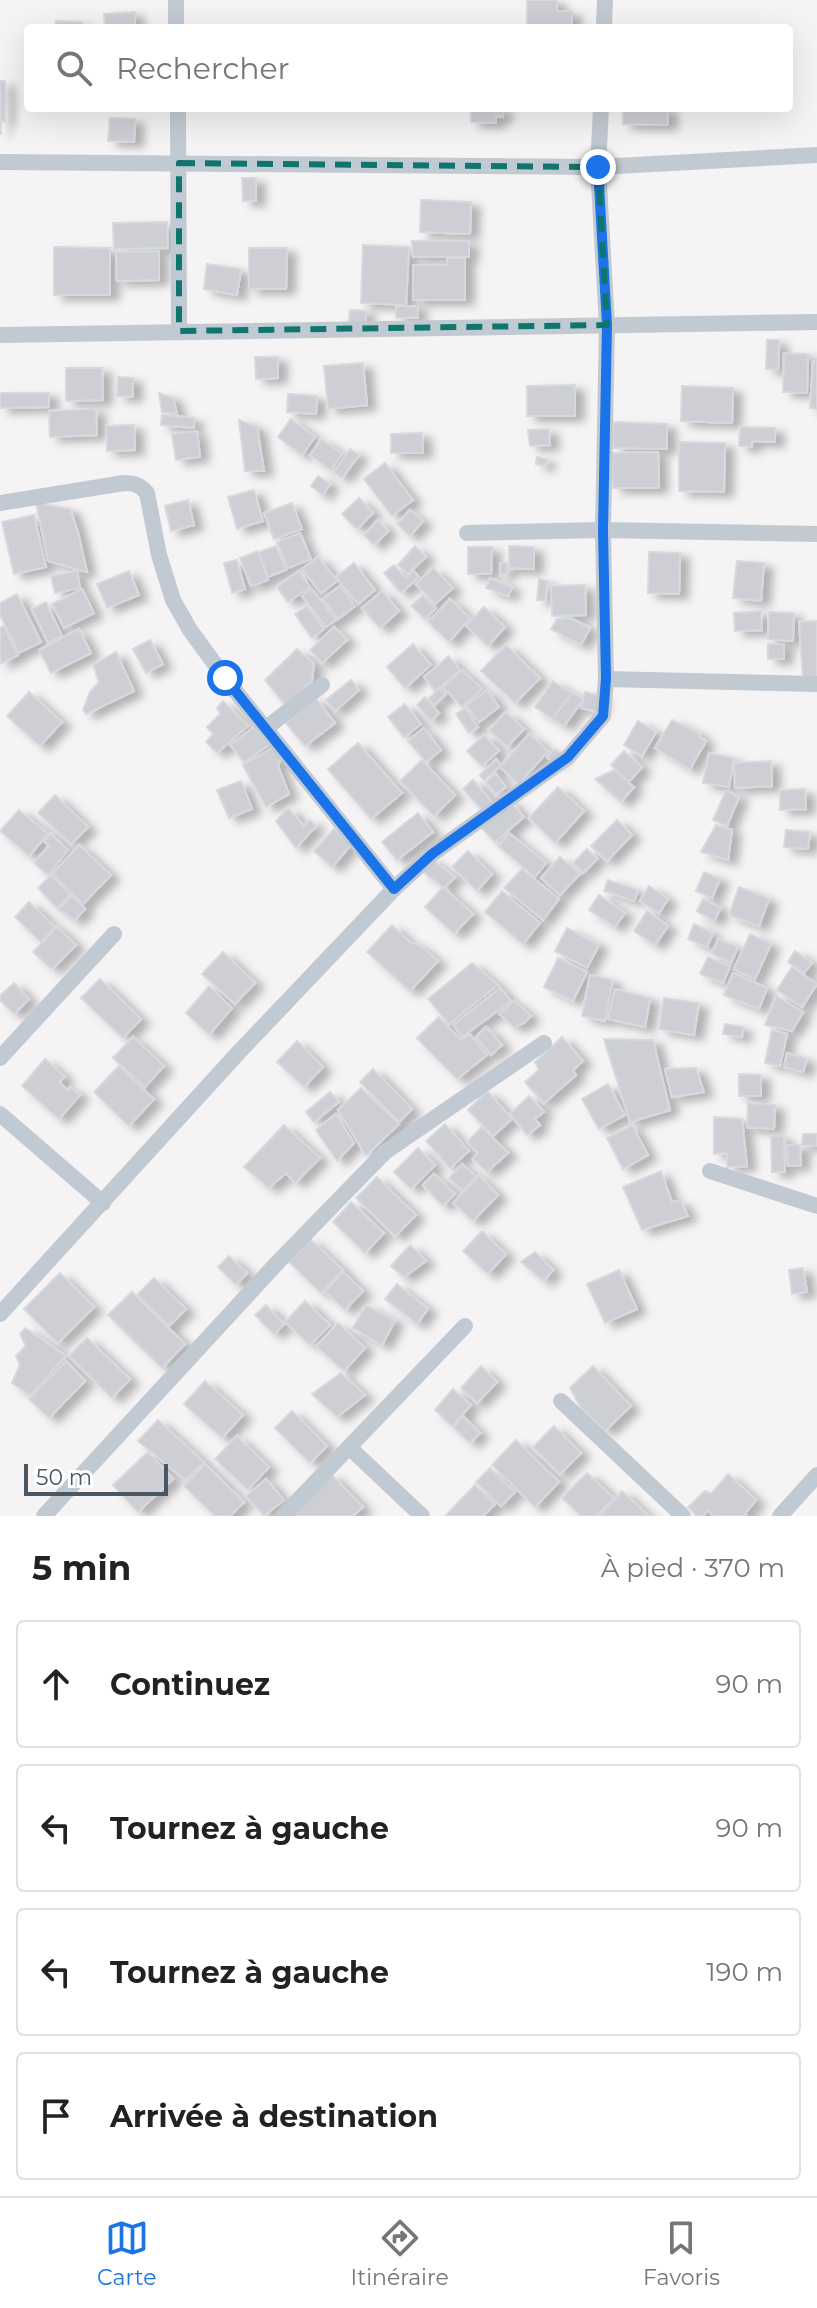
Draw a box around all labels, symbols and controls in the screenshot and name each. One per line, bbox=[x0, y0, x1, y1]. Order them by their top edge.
search box bbox=[24, 24, 793, 112]
icon: search bbox=[52, 46, 96, 90]
text: Rechercher bbox=[116, 50, 290, 87]
route end bbox=[580, 149, 616, 185]
route start bbox=[207, 660, 243, 696]
scale bar bbox=[24, 1460, 168, 1496]
text: 50 m bbox=[36, 1464, 92, 1491]
text: 5 min bbox=[32, 1547, 131, 1589]
text: À pied · 370 m bbox=[601, 1552, 785, 1584]
icon: ahead bbox=[34, 1662, 78, 1706]
text: Continuez bbox=[110, 1666, 270, 1703]
text: 90 m bbox=[716, 1668, 783, 1700]
icon: left bbox=[34, 1806, 78, 1850]
text: Tournez à gauche bbox=[110, 1810, 389, 1847]
text: 90 m bbox=[716, 1812, 783, 1844]
icon: left bbox=[34, 1950, 78, 1994]
text: Tournez à gauche bbox=[110, 1954, 389, 1991]
text: 190 m bbox=[706, 1956, 783, 1988]
icon: arrive bbox=[34, 2094, 78, 2138]
text: Arrivée à destination bbox=[110, 2098, 438, 2135]
tab: Carte bbox=[97, 2216, 156, 2291]
tab: Itinéraire bbox=[351, 2216, 449, 2291]
tab: Favoris bbox=[643, 2216, 720, 2291]

